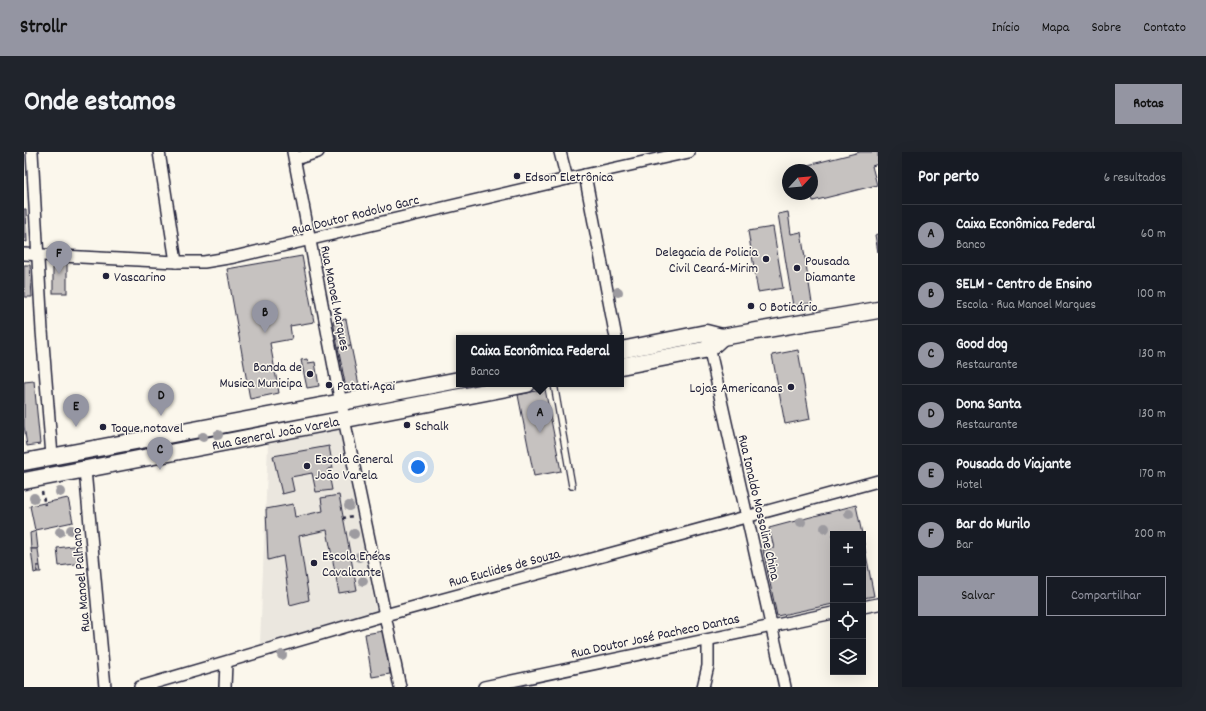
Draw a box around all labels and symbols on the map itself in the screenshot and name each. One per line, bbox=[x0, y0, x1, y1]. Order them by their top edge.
north arrow bbox=[782, 164, 818, 200]
place label: Edson Eletrônica bbox=[525, 168, 614, 188]
marker: Edson Eletrônica bbox=[512, 171, 522, 181]
street label: Rua Doutor Rodolvo Garc bbox=[290, 190, 422, 241]
pin: F bbox=[46, 241, 72, 274]
place label: Delegacia de Policia Civil Ceará-Mirim bbox=[655, 243, 758, 279]
street label: Rua Manoel Marques bbox=[314, 244, 354, 353]
place label: Pousada Diamante bbox=[805, 252, 855, 288]
marker: Delegacia de Policia Civil Ceará-Mirim bbox=[761, 254, 771, 264]
marker: Pousada Diamante bbox=[792, 263, 802, 273]
place label: Vascarino bbox=[114, 268, 166, 288]
marker: Vascarino bbox=[101, 271, 111, 281]
place label: O Boticário bbox=[759, 298, 817, 318]
pin: B bbox=[252, 300, 278, 333]
marker: O Boticário bbox=[746, 301, 756, 311]
place label: Banda de Musica Municipa bbox=[219, 358, 302, 394]
marker: Banda de Musica Municipa bbox=[305, 369, 315, 379]
place label: Patati Açai bbox=[337, 377, 395, 397]
place label: Lojas Americanas bbox=[689, 379, 783, 399]
marker: Patati Açai bbox=[324, 380, 334, 390]
marker: Lojas Americanas bbox=[786, 382, 796, 392]
pin: D bbox=[148, 383, 174, 416]
pin: E bbox=[63, 394, 89, 427]
pin: A bbox=[527, 400, 553, 433]
street label: Rua General João Varela bbox=[210, 412, 342, 457]
place label: Schalk bbox=[415, 417, 449, 437]
place label: Toque notavel bbox=[111, 419, 184, 439]
marker: Schalk bbox=[402, 420, 412, 430]
marker: Toque notavel bbox=[98, 422, 108, 432]
street label: Rua Ionaldo Mossoline China bbox=[732, 433, 785, 583]
pin: C bbox=[147, 437, 173, 470]
place label: Escola General João Varela bbox=[315, 450, 394, 486]
your location bbox=[408, 457, 428, 477]
marker: Escola General João Varela bbox=[302, 461, 312, 471]
street label: Rua Manoel Palhano bbox=[67, 527, 97, 633]
street label: Rua Euclides de Souza bbox=[447, 544, 563, 593]
place label: Escola Enéas Cavalcante bbox=[322, 547, 391, 583]
marker: Escola Enéas Cavalcante bbox=[309, 558, 319, 568]
street label: Rua Doutor José Pacheco Dantas bbox=[569, 609, 742, 665]

